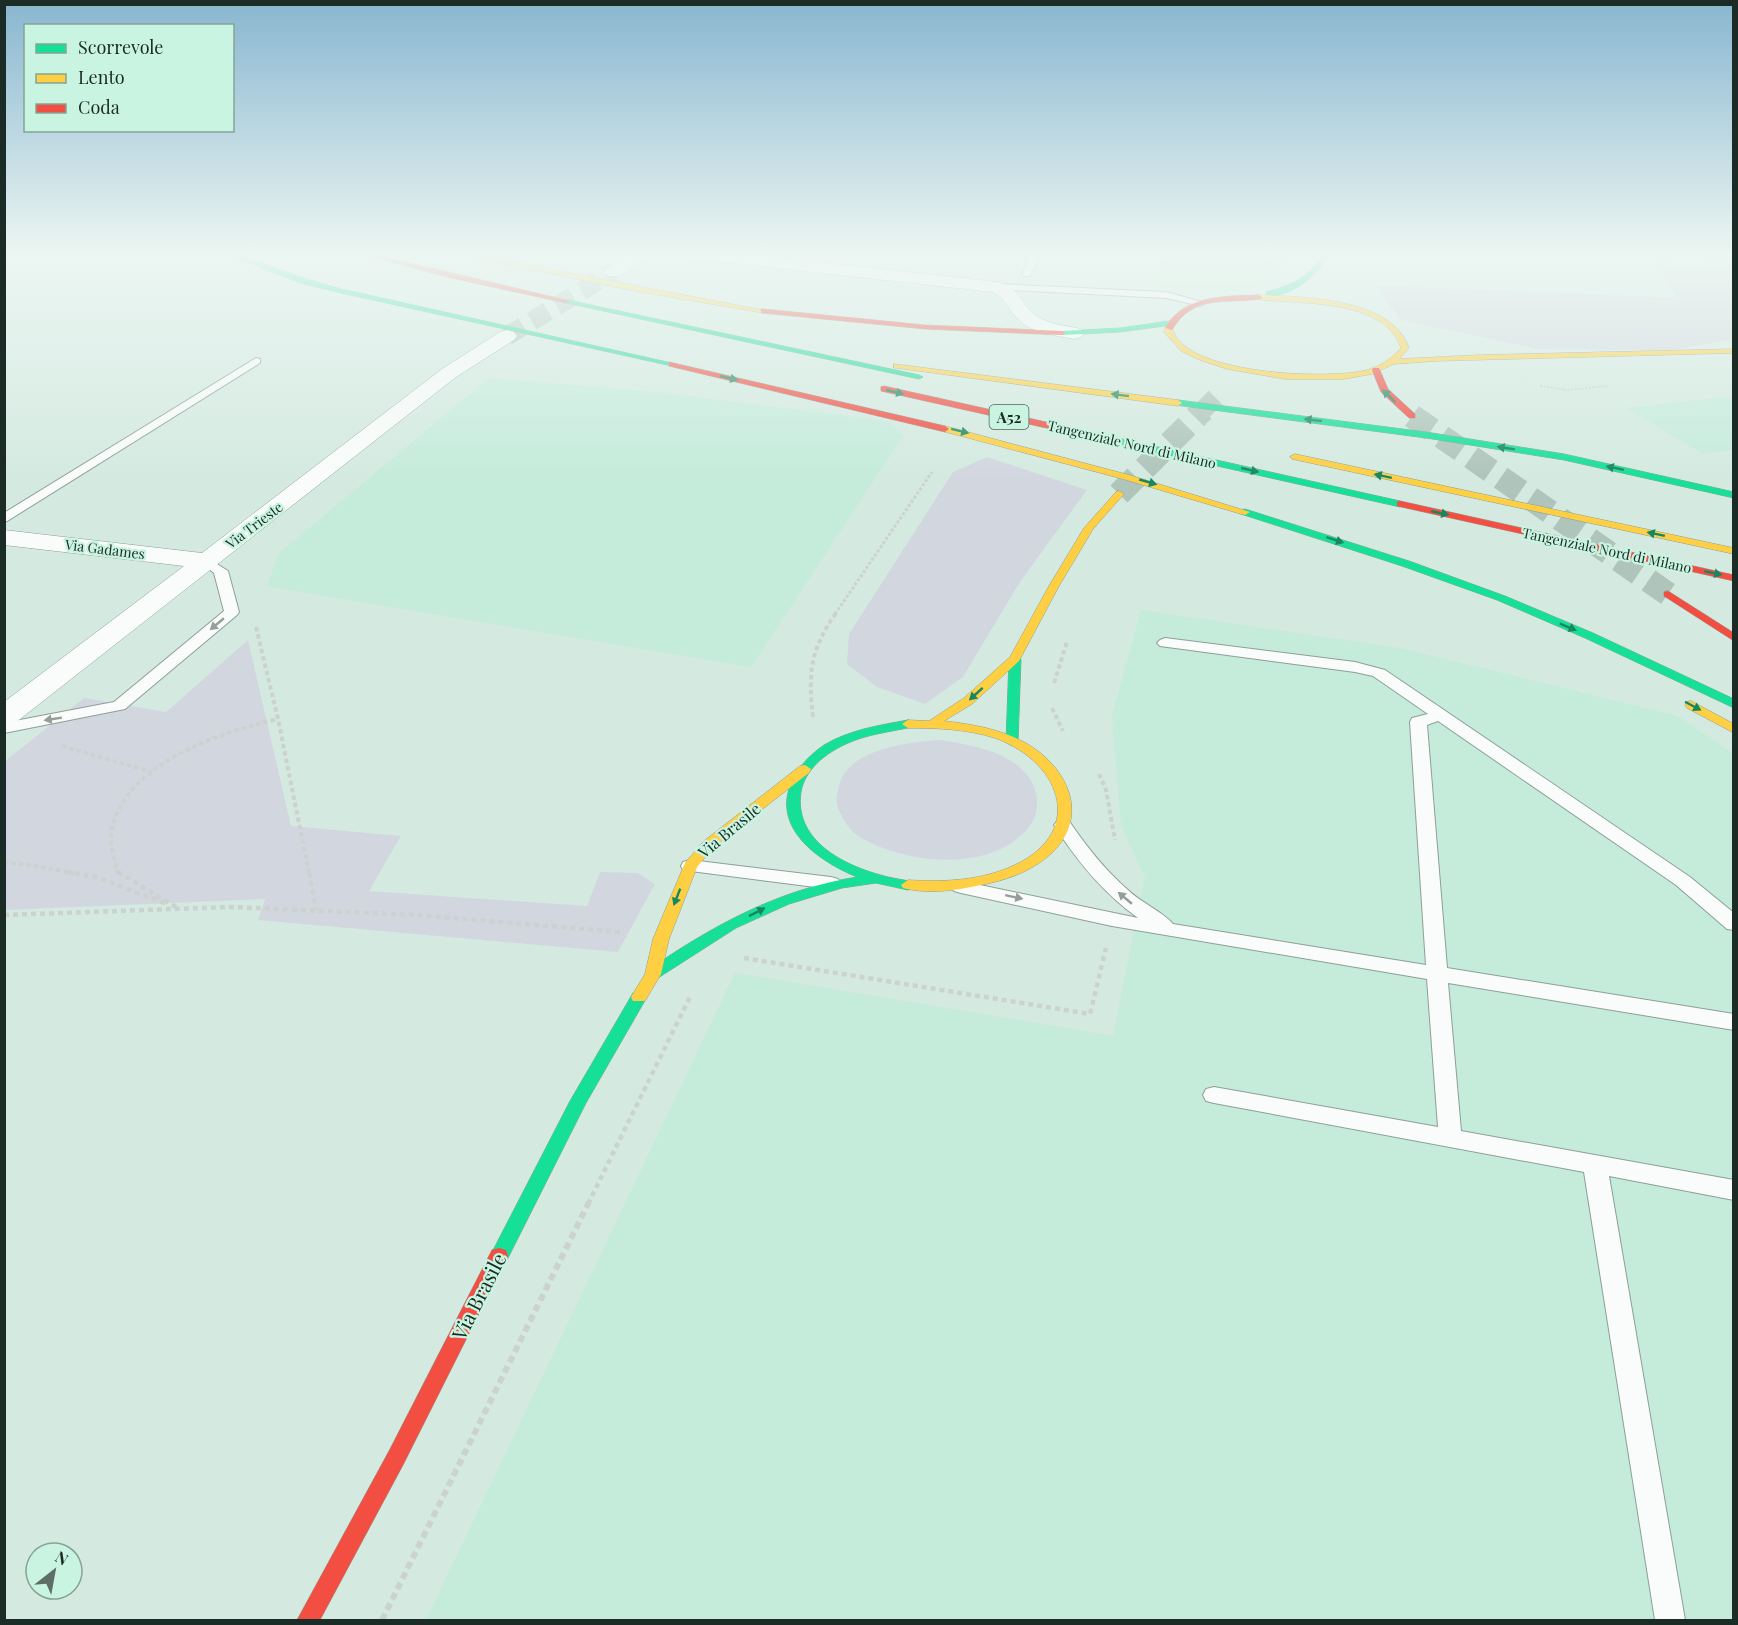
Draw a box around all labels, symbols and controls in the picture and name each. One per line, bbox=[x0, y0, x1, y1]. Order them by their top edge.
legend bbox=[24, 24, 234, 132]
text: Scorrevole bbox=[78, 35, 163, 59]
text: Lento bbox=[78, 65, 125, 89]
text: Coda bbox=[78, 95, 120, 119]
one-way arrow bbox=[720, 373, 739, 383]
one-way arrow bbox=[886, 387, 905, 397]
one-way arrow bbox=[1382, 389, 1396, 403]
one-way arrow bbox=[1110, 390, 1129, 400]
road number: A52 bbox=[990, 405, 1028, 429]
street label: Tangenziale Nord di Milano bbox=[1046, 415, 1218, 473]
one-way arrow bbox=[1304, 416, 1323, 425]
one-way arrow bbox=[951, 427, 969, 437]
one-way arrow bbox=[1497, 443, 1516, 452]
one-way arrow bbox=[1605, 463, 1624, 472]
one-way arrow bbox=[1241, 466, 1259, 476]
one-way arrow bbox=[1373, 471, 1392, 480]
one-way arrow bbox=[1139, 478, 1157, 488]
street label: Via Trieste bbox=[221, 497, 286, 553]
one-way arrow bbox=[1431, 508, 1449, 518]
street label: Tangenziale Nord di Milano bbox=[1521, 523, 1694, 577]
one-way arrow bbox=[1646, 529, 1665, 539]
street label: Via Gadames bbox=[63, 535, 146, 563]
one-way arrow bbox=[1326, 535, 1344, 545]
one-way arrow bbox=[1703, 569, 1722, 578]
one-way arrow bbox=[209, 618, 225, 631]
one-way arrow bbox=[1559, 622, 1577, 632]
one-way arrow bbox=[968, 687, 983, 701]
one-way arrow bbox=[1685, 701, 1702, 711]
one-way arrow bbox=[43, 715, 62, 724]
street label: Via Brasile bbox=[693, 798, 765, 863]
one-way arrow bbox=[672, 889, 682, 907]
one-way arrow bbox=[1118, 892, 1133, 905]
one-way arrow bbox=[1005, 893, 1023, 903]
one-way arrow bbox=[748, 907, 765, 917]
street label: Via Brasile bbox=[444, 1248, 511, 1345]
north arrow bbox=[24, 1541, 84, 1601]
text: N bbox=[52, 1546, 73, 1570]

